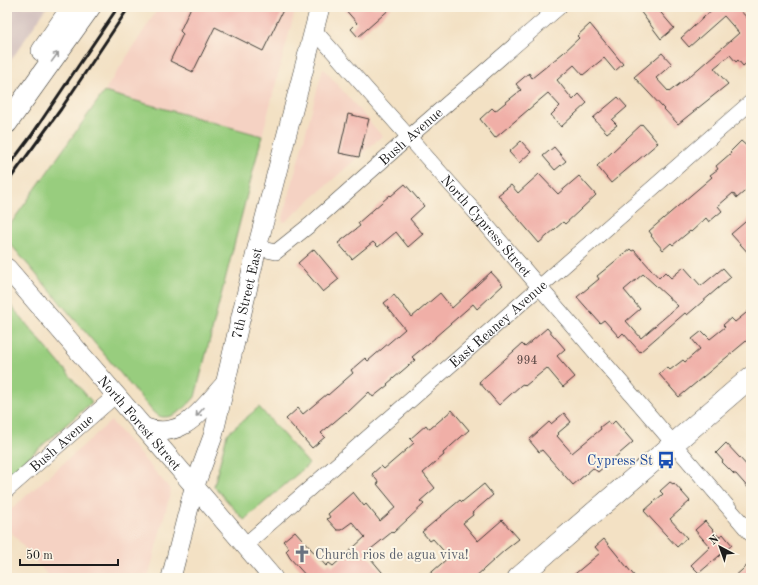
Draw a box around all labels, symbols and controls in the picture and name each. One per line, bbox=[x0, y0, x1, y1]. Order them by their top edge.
one-way arrow bbox=[50, 52, 59, 63]
street label: Bush Avenue bbox=[377, 105, 445, 168]
street label: North Cypress Street bbox=[438, 173, 534, 280]
street label: 7th Street East bbox=[230, 246, 265, 340]
street label: East Reaney Avenue bbox=[447, 278, 550, 371]
house number: 994 bbox=[517, 355, 537, 367]
street label: North Forest Street bbox=[95, 374, 183, 473]
one-way arrow bbox=[196, 406, 205, 417]
street label: Bush Avenue bbox=[27, 412, 96, 475]
bus stop icon: Cypress St bbox=[656, 450, 676, 470]
place label: Cypress St bbox=[587, 454, 653, 468]
north arrow bbox=[700, 527, 740, 567]
text: N bbox=[708, 533, 722, 547]
scale bar bbox=[20, 541, 118, 567]
church icon: Church rios de agua viva! bbox=[292, 544, 312, 564]
place label: Church rios de agua viva! bbox=[315, 548, 469, 562]
text: 50 m bbox=[26, 549, 53, 562]

